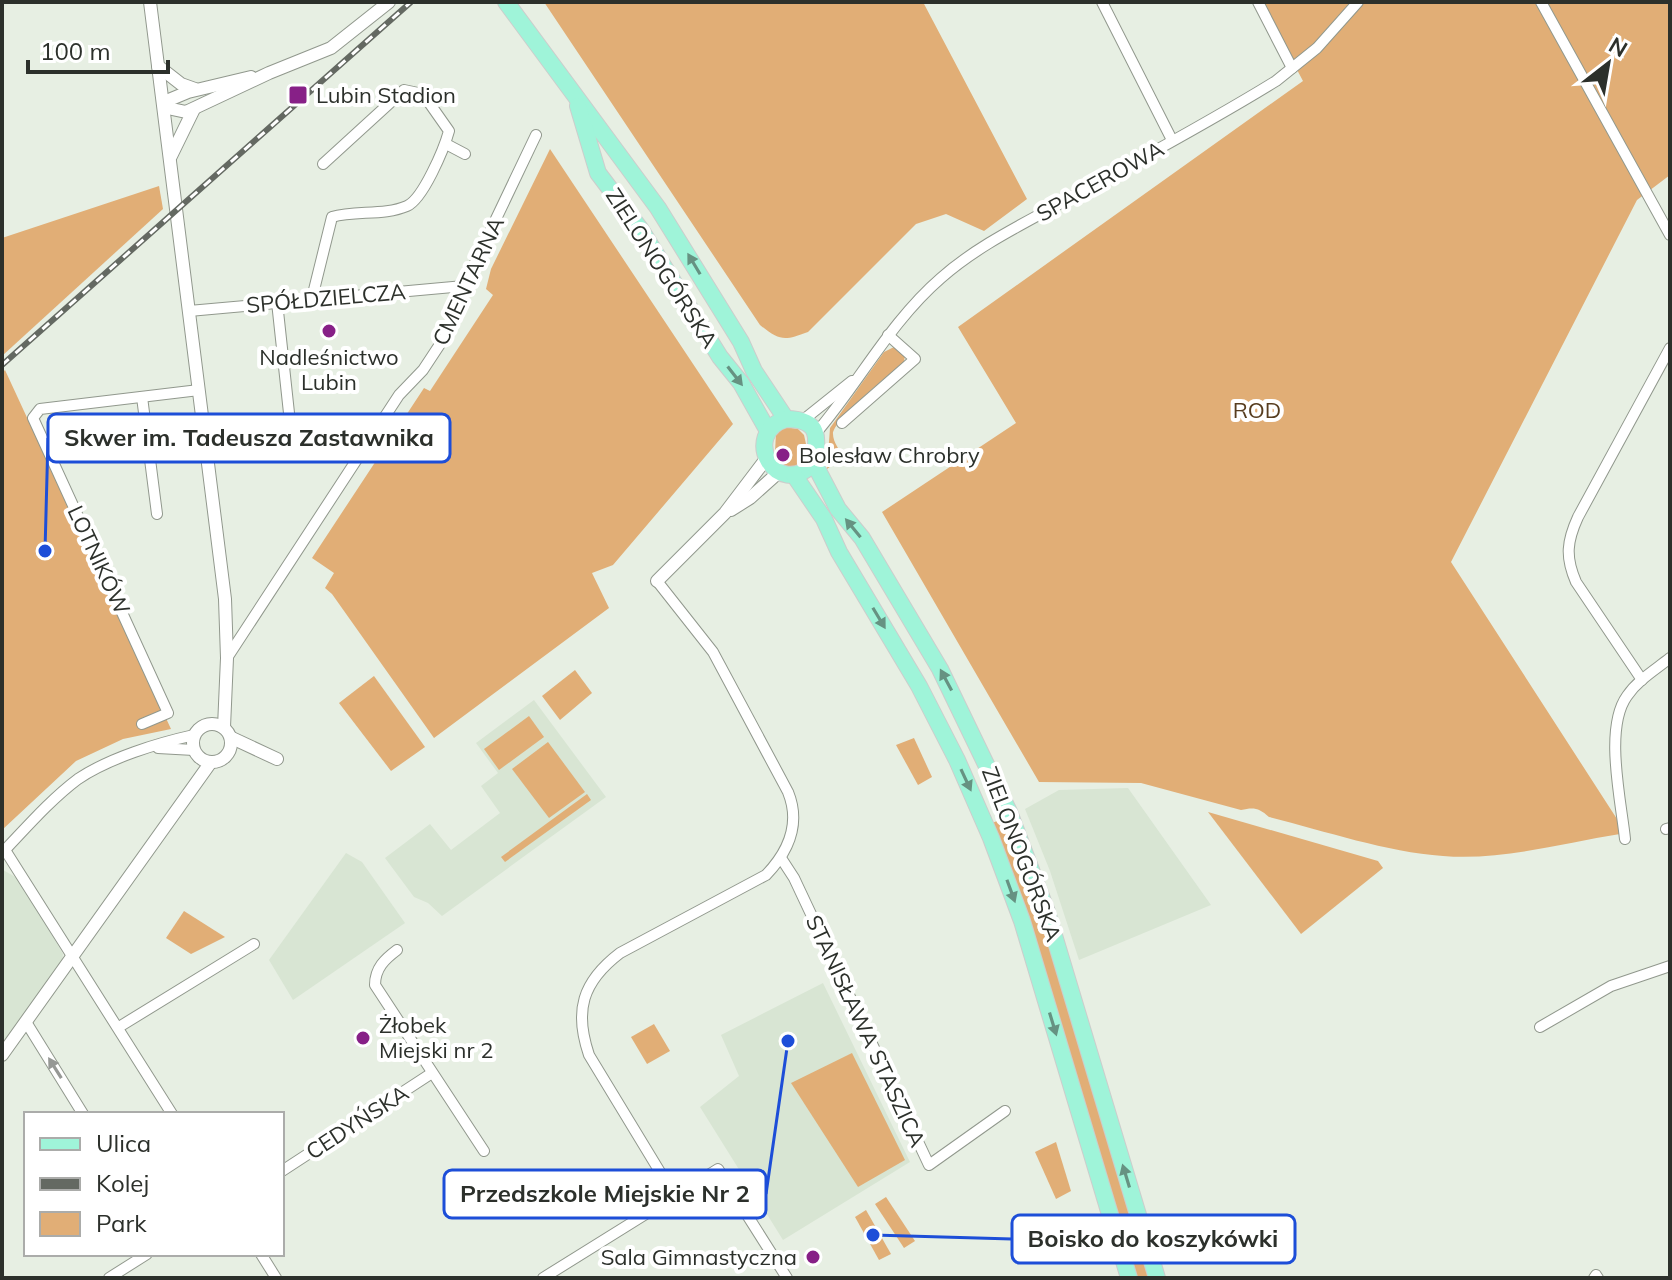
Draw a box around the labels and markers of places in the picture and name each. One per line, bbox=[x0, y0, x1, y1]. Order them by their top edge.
place label: Lubin Stadion bbox=[316, 81, 456, 109]
marker: Lubin Stadion bbox=[287, 84, 309, 106]
marker: Nadleśnictwo Lubin bbox=[320, 322, 338, 340]
place label: Nadleśnictwo Lubin bbox=[259, 343, 399, 396]
callout: Skwer im. Tadeusza Zastawnika bbox=[48, 414, 450, 462]
place label: Bolesław Chrobry bbox=[799, 441, 980, 469]
marker: Bolesław Chrobry bbox=[774, 446, 792, 464]
place label: Żłobek Miejski nr 2 bbox=[379, 1011, 493, 1064]
marker: Żłobek Miejski nr 2 bbox=[354, 1029, 372, 1047]
callout: Przedszkole Miejskie Nr 2 bbox=[444, 1170, 766, 1218]
callout: Boisko do koszykówki bbox=[1012, 1215, 1295, 1263]
place label: Sala Gimnastyczna bbox=[601, 1243, 797, 1271]
marker: Sala Gimnastyczna bbox=[804, 1248, 822, 1266]

